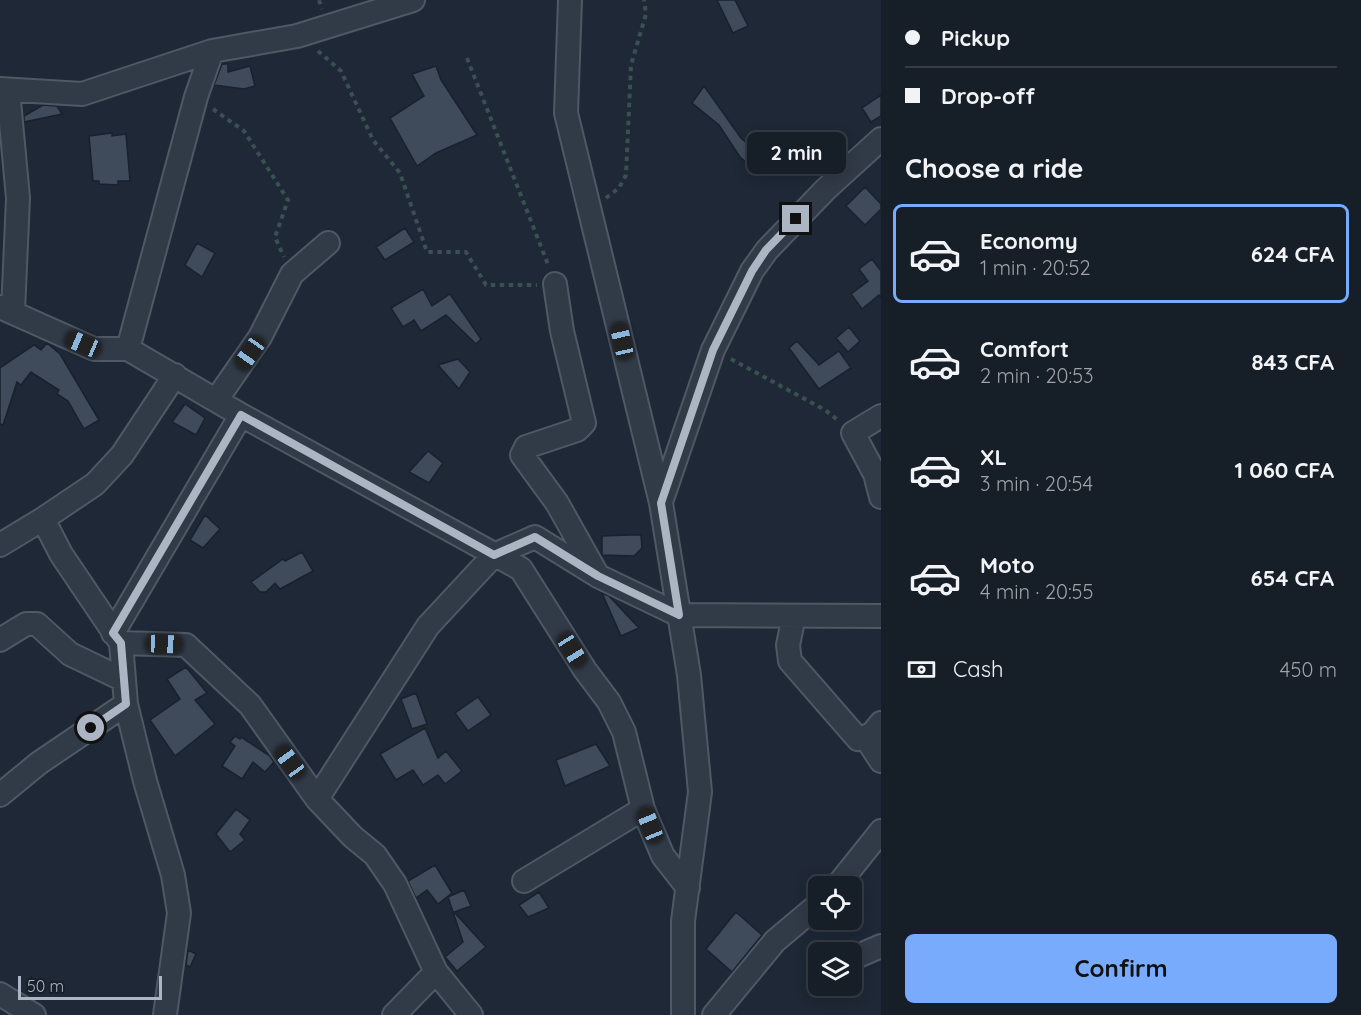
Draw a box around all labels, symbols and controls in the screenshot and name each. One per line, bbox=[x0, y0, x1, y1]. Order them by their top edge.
text: Pickup bbox=[941, 24, 1010, 52]
text: Drop-off bbox=[941, 82, 1035, 110]
callout: 2 min bbox=[746, 132, 846, 174]
text: 2 min bbox=[770, 140, 823, 165]
text: Choose a ride bbox=[905, 151, 1083, 185]
route end bbox=[782, 205, 809, 232]
icon: car bbox=[908, 227, 962, 281]
text: Economy bbox=[980, 227, 1078, 255]
text: 624 CFA bbox=[1251, 240, 1334, 268]
text: 1 min · 20:52 bbox=[980, 255, 1090, 280]
car bbox=[609, 321, 635, 361]
car bbox=[63, 329, 103, 359]
car bbox=[232, 333, 268, 373]
icon: car bbox=[908, 335, 962, 389]
text: Comfort bbox=[980, 335, 1069, 363]
text: 843 CFA bbox=[1252, 348, 1334, 376]
text: 2 min · 20:53 bbox=[980, 363, 1094, 388]
icon: car bbox=[908, 443, 962, 497]
text: XL bbox=[980, 443, 1007, 471]
text: 1 060 CFA bbox=[1234, 456, 1334, 484]
text: 3 min · 20:54 bbox=[980, 471, 1093, 496]
icon: car bbox=[908, 551, 962, 605]
text: Moto bbox=[980, 551, 1034, 579]
text: 654 CFA bbox=[1251, 564, 1334, 592]
text: 4 min · 20:55 bbox=[980, 579, 1093, 604]
car bbox=[555, 630, 589, 670]
car bbox=[146, 634, 182, 654]
icon: cash bbox=[905, 653, 938, 686]
text: Cash bbox=[953, 655, 1004, 683]
text: 450 m bbox=[1280, 657, 1337, 682]
route start bbox=[77, 714, 104, 741]
car bbox=[272, 742, 308, 782]
car bbox=[635, 805, 665, 845]
map controls bbox=[808, 876, 862, 996]
button: locate bbox=[808, 876, 862, 930]
button: Confirm bbox=[905, 934, 1337, 1003]
button: layers bbox=[808, 942, 862, 996]
scale bar bbox=[18, 973, 162, 1000]
text: 50 m bbox=[27, 976, 64, 996]

